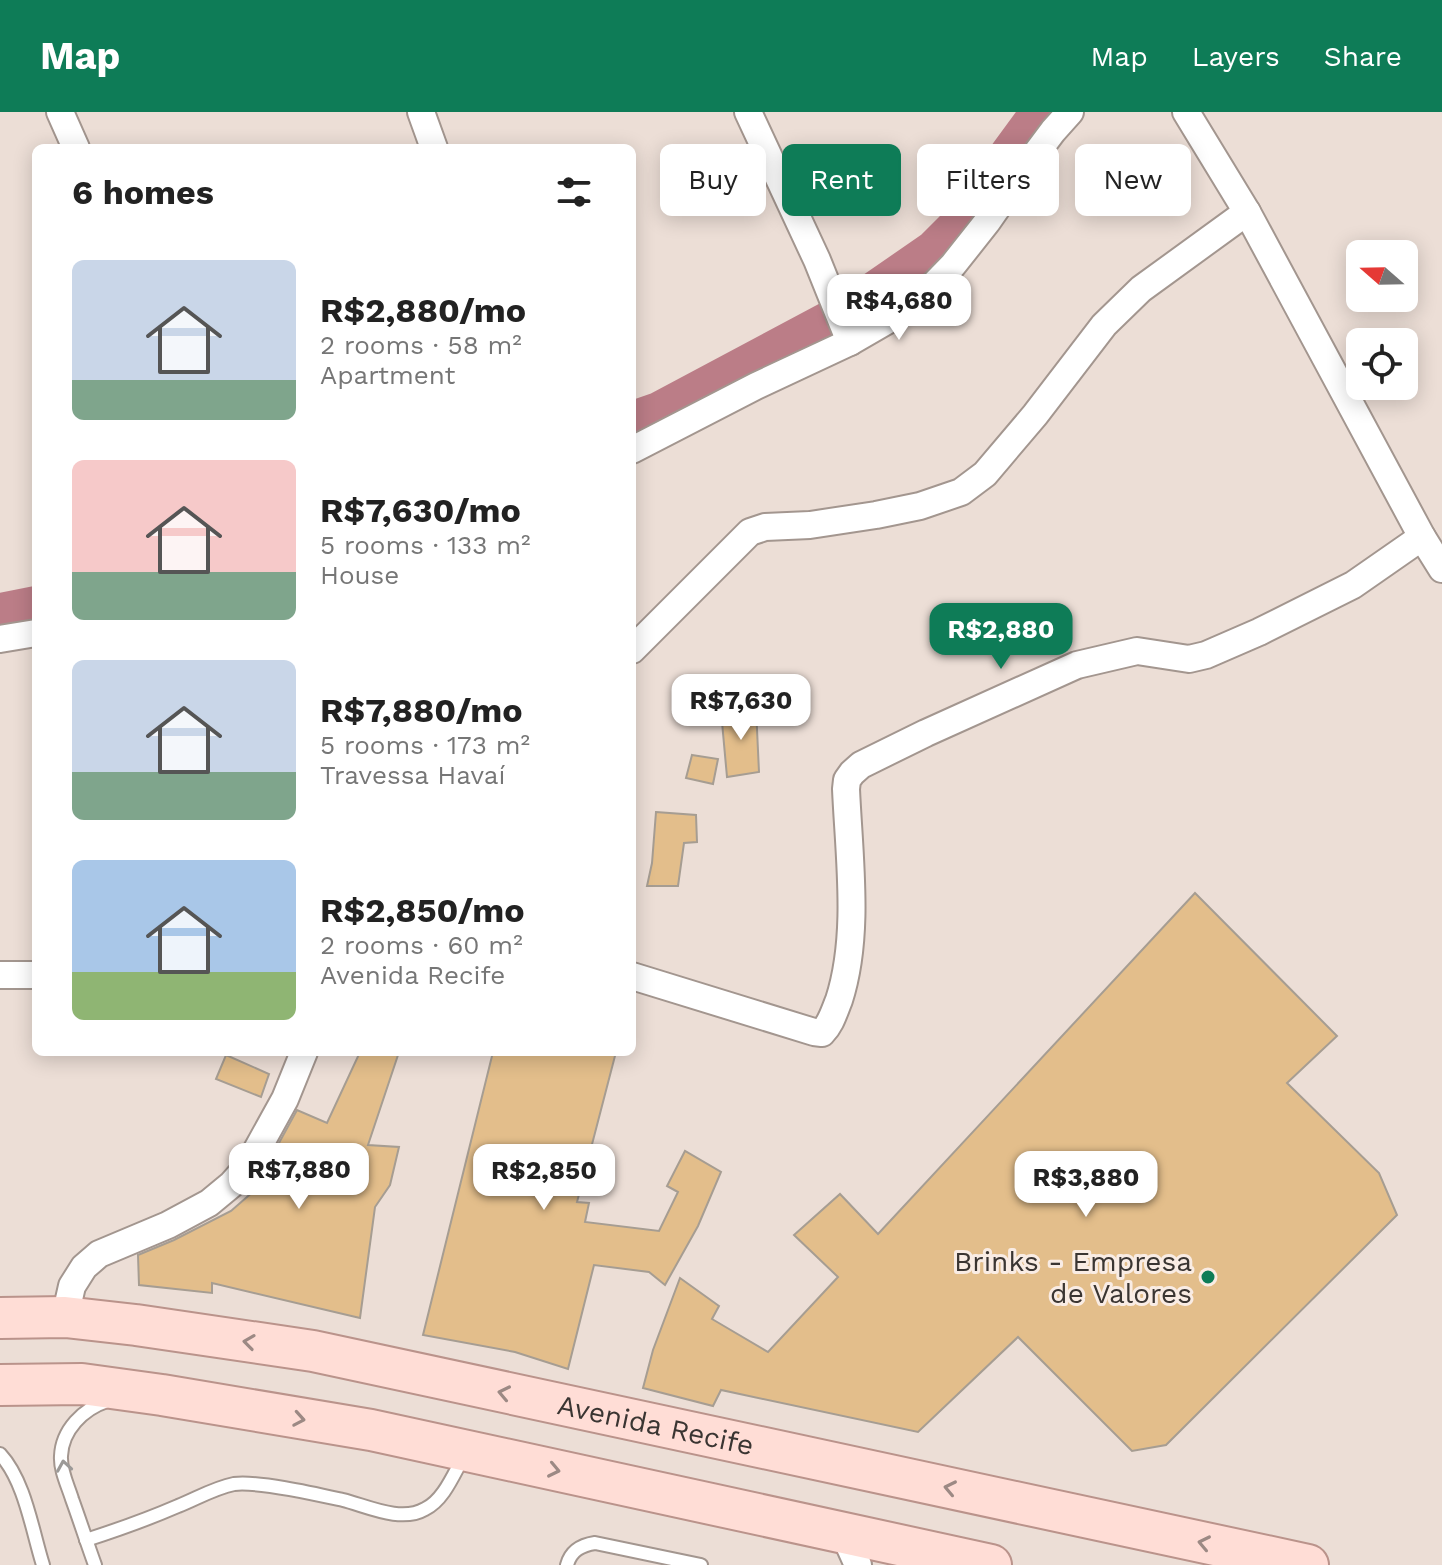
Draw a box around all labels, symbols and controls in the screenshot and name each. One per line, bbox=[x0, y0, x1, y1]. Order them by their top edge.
text: Map bbox=[40, 34, 120, 78]
text: Map bbox=[1091, 40, 1148, 73]
text: Layers bbox=[1192, 40, 1280, 73]
text: Share bbox=[1324, 40, 1402, 73]
chip: Buy bbox=[660, 144, 766, 216]
chip: Rent bbox=[782, 144, 901, 216]
chip: Filters bbox=[917, 144, 1059, 216]
chip: New bbox=[1075, 144, 1191, 216]
icon: filters bbox=[552, 170, 596, 214]
text: 6 homes bbox=[72, 172, 214, 212]
north arrow bbox=[1346, 240, 1418, 312]
map controls bbox=[1346, 240, 1418, 400]
pin: R$4,680 bbox=[825, 274, 973, 342]
text: R$4,680 bbox=[845, 285, 953, 315]
text: R$2,880/mo bbox=[320, 290, 526, 330]
icon: home bbox=[136, 292, 232, 388]
button: locate bbox=[1346, 328, 1418, 400]
text: 2 rooms · 58 m² bbox=[320, 330, 522, 360]
text: Apartment bbox=[320, 360, 456, 390]
text: R$7,630/mo bbox=[320, 490, 521, 530]
icon: home bbox=[136, 492, 232, 588]
text: 5 rooms · 133 m² bbox=[320, 530, 531, 560]
text: House bbox=[320, 560, 399, 590]
pin: R$2,880 bbox=[927, 603, 1075, 671]
text: R$2,880 bbox=[948, 614, 1054, 644]
pin: R$7,630 bbox=[667, 674, 815, 742]
text: R$7,630 bbox=[690, 685, 792, 715]
text: R$7,880/mo bbox=[320, 690, 523, 730]
icon: home bbox=[136, 692, 232, 788]
text: 5 rooms · 173 m² bbox=[320, 730, 530, 760]
text: Travessa Havaí bbox=[320, 760, 505, 790]
text: R$2,850/mo bbox=[320, 890, 525, 930]
icon: home bbox=[136, 892, 232, 988]
text: 2 rooms · 60 m² bbox=[320, 930, 523, 960]
text: Avenida Recife bbox=[320, 960, 505, 990]
pin: R$7,880 bbox=[225, 1143, 373, 1211]
pin: R$2,850 bbox=[470, 1144, 618, 1212]
pin: R$3,880 bbox=[1012, 1151, 1160, 1219]
text: R$7,880 bbox=[247, 1154, 351, 1184]
text: R$2,850 bbox=[491, 1155, 597, 1185]
text: R$3,880 bbox=[1033, 1162, 1139, 1192]
place label: Brinks - Empresa de Valores bbox=[954, 1245, 1192, 1310]
marker: Brinks - Empresa de Valores bbox=[1199, 1268, 1217, 1286]
one-way arrow bbox=[242, 1334, 256, 1351]
one-way arrow bbox=[497, 1386, 511, 1403]
street label: Avenida Recife bbox=[555, 1388, 757, 1462]
one-way arrow bbox=[292, 1409, 306, 1426]
one-way arrow bbox=[56, 1460, 73, 1473]
one-way arrow bbox=[547, 1461, 560, 1478]
one-way arrow bbox=[943, 1481, 957, 1498]
one-way arrow bbox=[1198, 1535, 1211, 1552]

